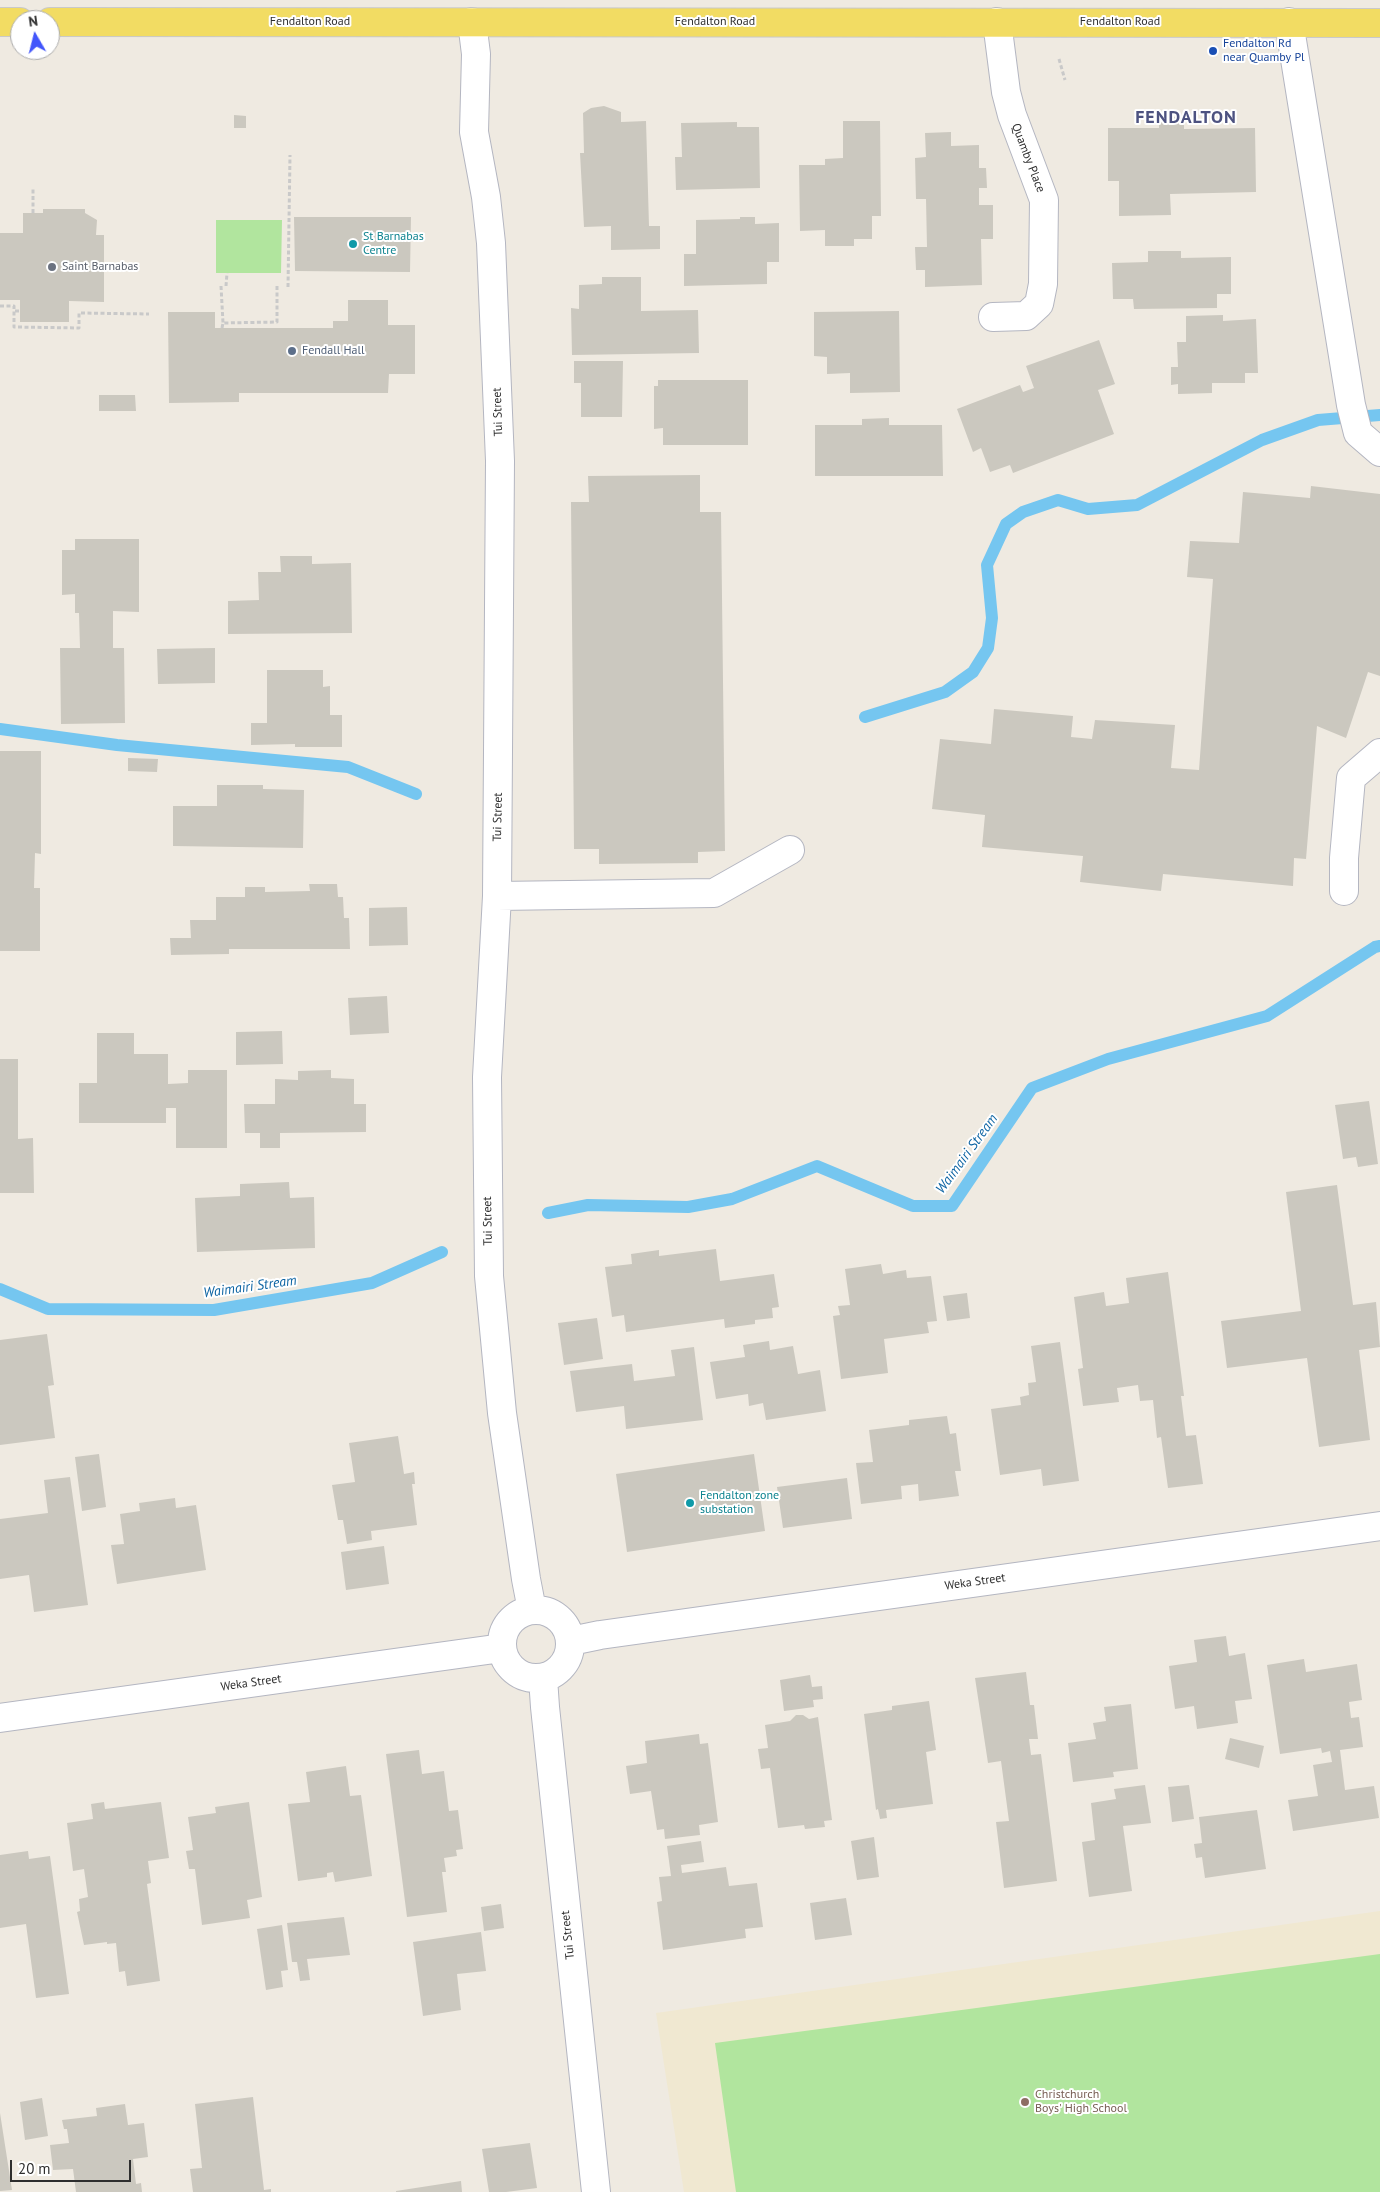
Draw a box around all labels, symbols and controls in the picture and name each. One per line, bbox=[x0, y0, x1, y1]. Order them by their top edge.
north arrow bbox=[10, 10, 60, 60]
text: N bbox=[27, 12, 39, 31]
street label: Fendalton Road bbox=[270, 15, 350, 29]
street label: Fendalton Road bbox=[675, 15, 755, 29]
street label: Fendalton Road bbox=[1080, 15, 1160, 29]
place label: Fendalton Rd near Quamby Pl bbox=[1223, 37, 1305, 65]
marker: Fendalton Rd near Quamby Pl bbox=[1207, 45, 1219, 57]
district label: FENDALTON bbox=[1134, 107, 1238, 129]
street label: Quamby Place bbox=[1008, 121, 1048, 195]
place label: St Barnabas Centre bbox=[363, 230, 424, 258]
marker: St Barnabas Centre bbox=[347, 238, 359, 250]
place label: Saint Barnabas bbox=[62, 260, 138, 274]
marker: Saint Barnabas bbox=[46, 261, 58, 273]
place label: Fendall Hall bbox=[302, 344, 365, 358]
marker: Fendall Hall bbox=[286, 345, 298, 357]
street label: Tui Street bbox=[490, 387, 506, 437]
street label: Tui Street bbox=[490, 792, 506, 842]
water label: Waimairi Stream bbox=[933, 1111, 1001, 1197]
street label: Tui Street bbox=[480, 1196, 496, 1246]
water label: Waimairi Stream bbox=[202, 1272, 298, 1302]
place label: Fendalton zone substation bbox=[700, 1489, 779, 1517]
marker: Fendalton zone substation bbox=[684, 1497, 696, 1509]
street label: Weka Street bbox=[944, 1571, 1006, 1593]
street label: Weka Street bbox=[220, 1672, 282, 1694]
street label: Tui Street bbox=[558, 1910, 578, 1960]
place label: Christchurch Boys' High School bbox=[1035, 2088, 1127, 2116]
marker: Christchurch Boys' High School bbox=[1019, 2096, 1031, 2108]
scale bar bbox=[12, 2150, 134, 2182]
text: 20 m bbox=[18, 2159, 51, 2178]

